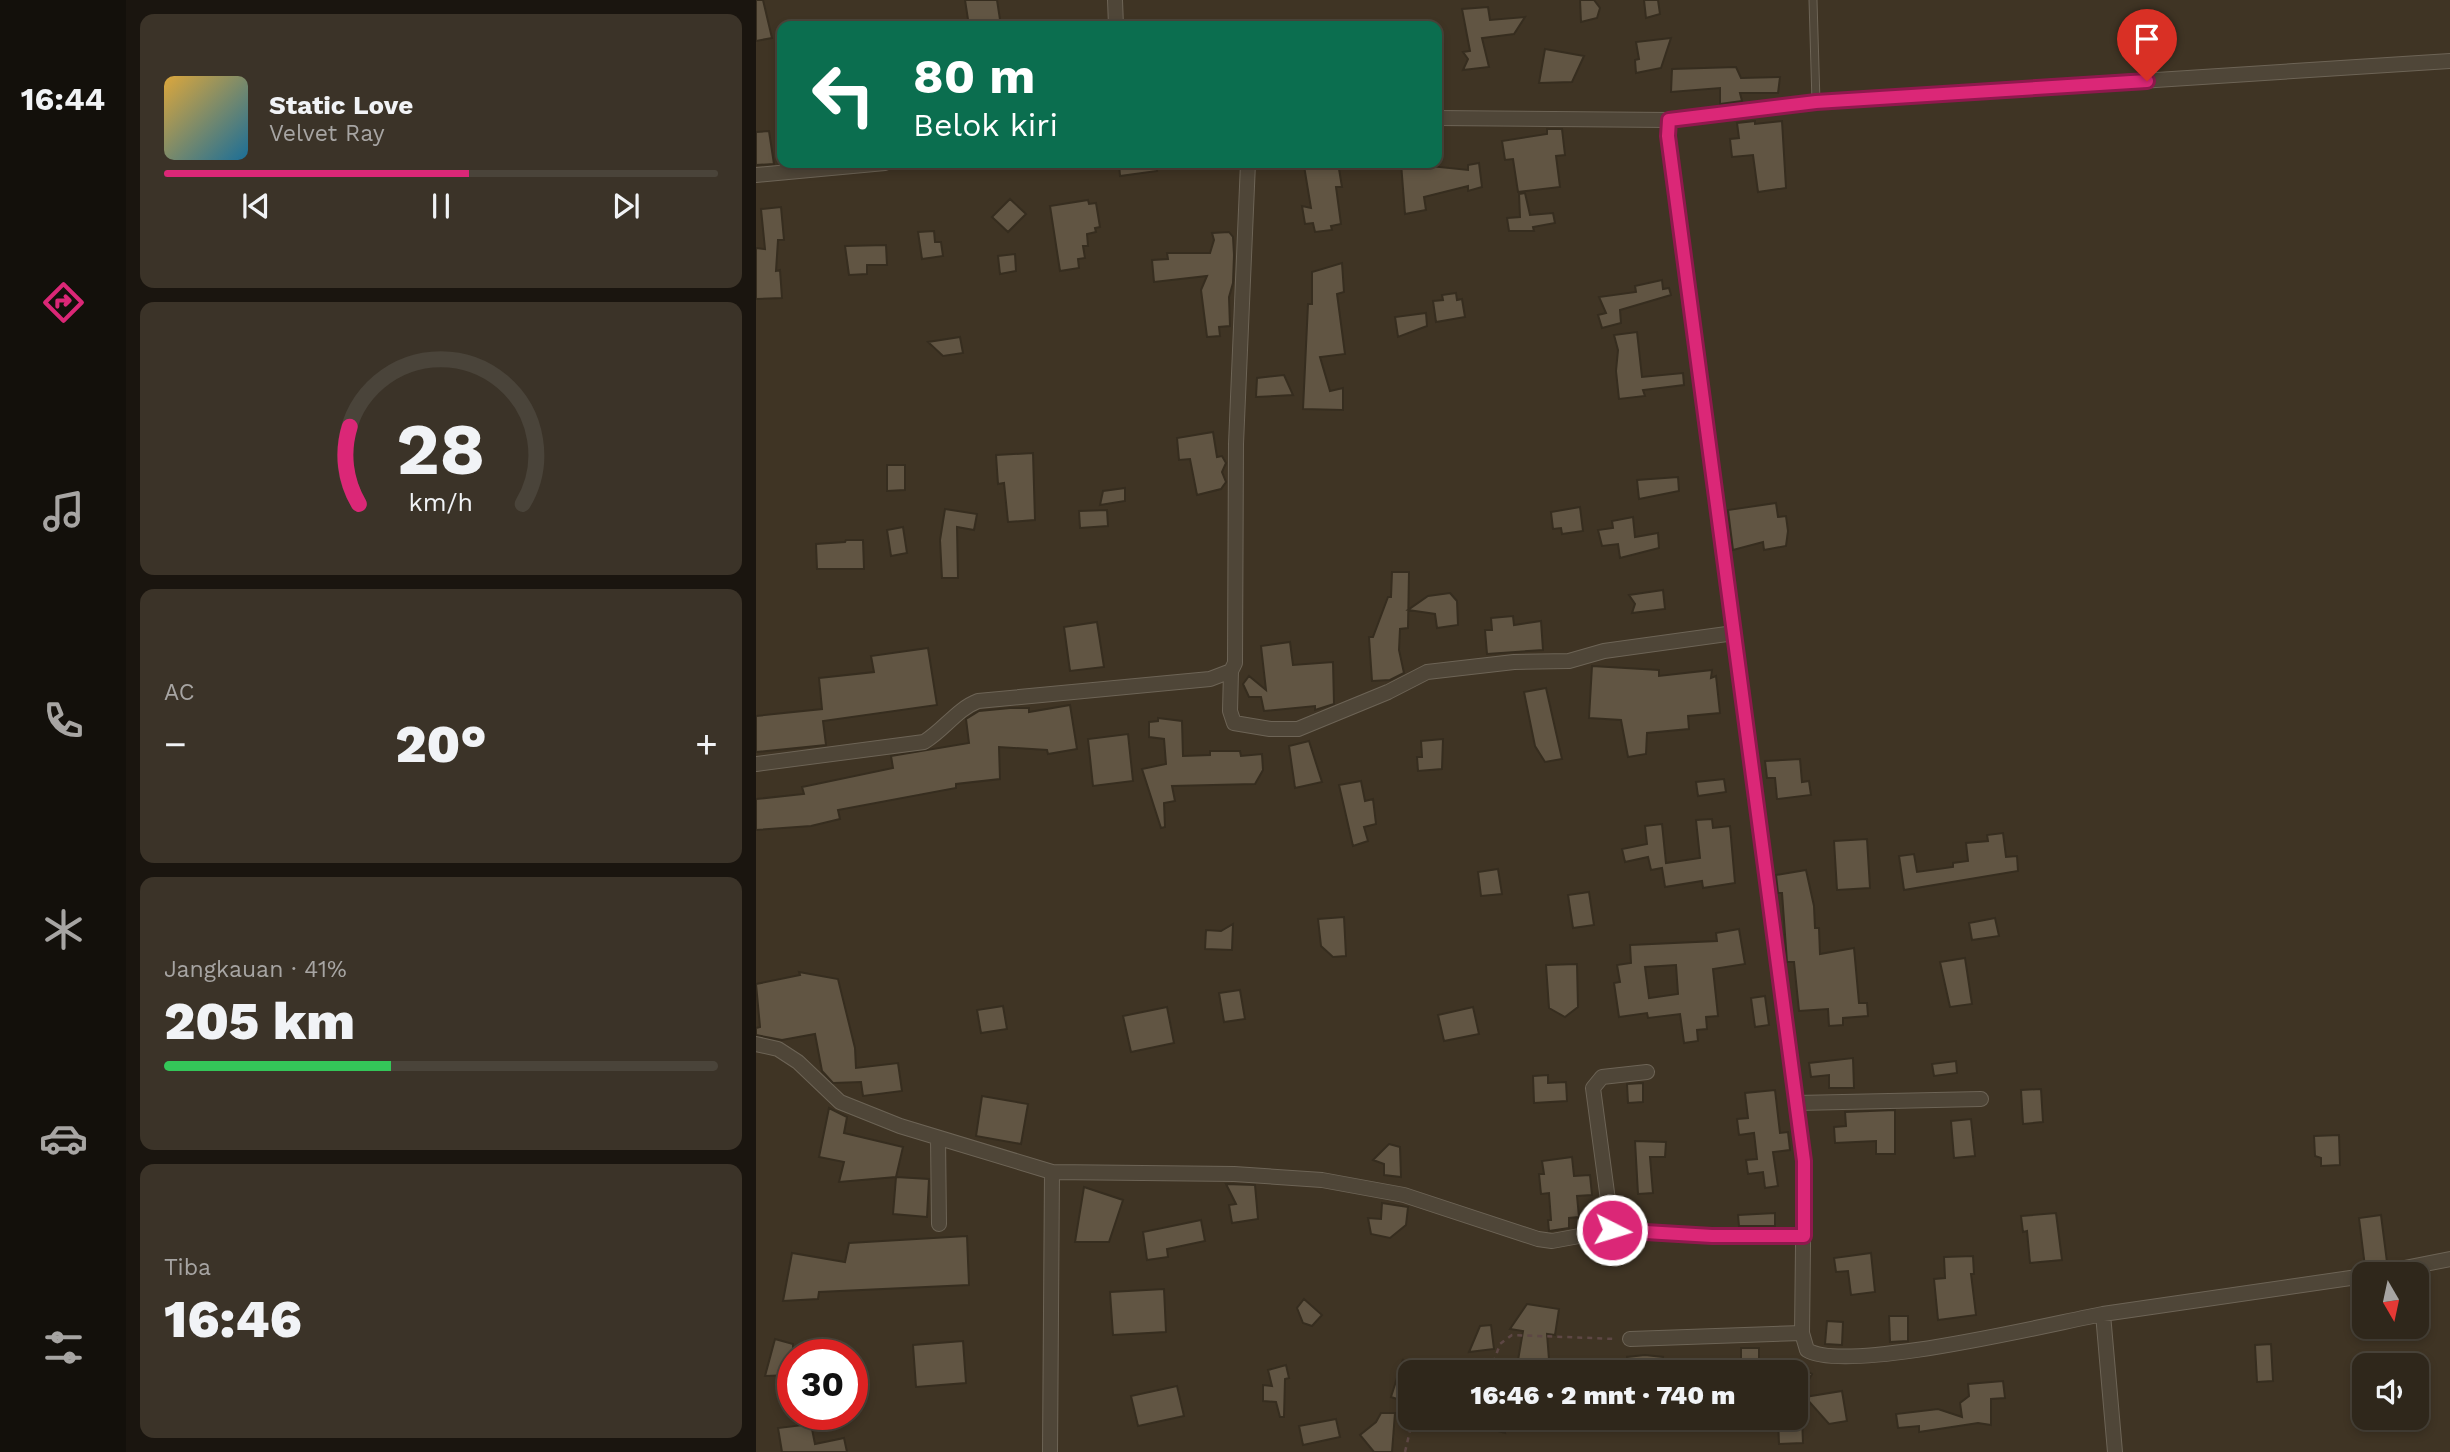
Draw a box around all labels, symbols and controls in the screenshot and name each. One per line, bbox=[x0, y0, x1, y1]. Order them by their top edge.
pin bbox=[2117, 9, 2177, 81]
icon: arrive bbox=[2128, 20, 2166, 58]
text: 80 m bbox=[913, 47, 1035, 105]
icon: left bbox=[798, 49, 889, 140]
text: 16:44 bbox=[21, 80, 105, 118]
text: Static Love bbox=[269, 90, 413, 120]
text: Belok kiri bbox=[913, 106, 1058, 144]
text: Velvet Ray bbox=[269, 120, 385, 147]
icon: previous bbox=[237, 187, 275, 225]
icon: pause bbox=[422, 187, 460, 225]
icon: next bbox=[607, 187, 645, 225]
icon: directions bbox=[39, 278, 88, 327]
text: 28 bbox=[396, 407, 486, 493]
icon: music bbox=[39, 487, 88, 536]
text: km/h bbox=[409, 488, 473, 517]
text: AC bbox=[164, 679, 194, 706]
icon: phone bbox=[39, 696, 88, 745]
text: 20° bbox=[395, 714, 487, 775]
text: − bbox=[164, 722, 187, 766]
text: + bbox=[695, 722, 718, 766]
icon: climate bbox=[39, 905, 88, 954]
text: Jangkauan · 41% bbox=[164, 956, 347, 983]
text: 205 km bbox=[164, 991, 355, 1052]
icon: car bbox=[39, 1114, 88, 1163]
position arrow bbox=[1575, 1193, 1649, 1267]
text: Tiba bbox=[164, 1254, 211, 1281]
north arrow bbox=[2352, 1262, 2429, 1339]
map controls bbox=[2352, 1262, 2429, 1430]
text: 16:46 bbox=[164, 1289, 302, 1350]
icon: filters bbox=[39, 1323, 88, 1372]
speed limit sign: 30 bbox=[777, 1339, 868, 1430]
button: sound bbox=[2352, 1353, 2429, 1430]
text: 16:46 · 2 mnt · 740 m bbox=[1471, 1380, 1735, 1410]

